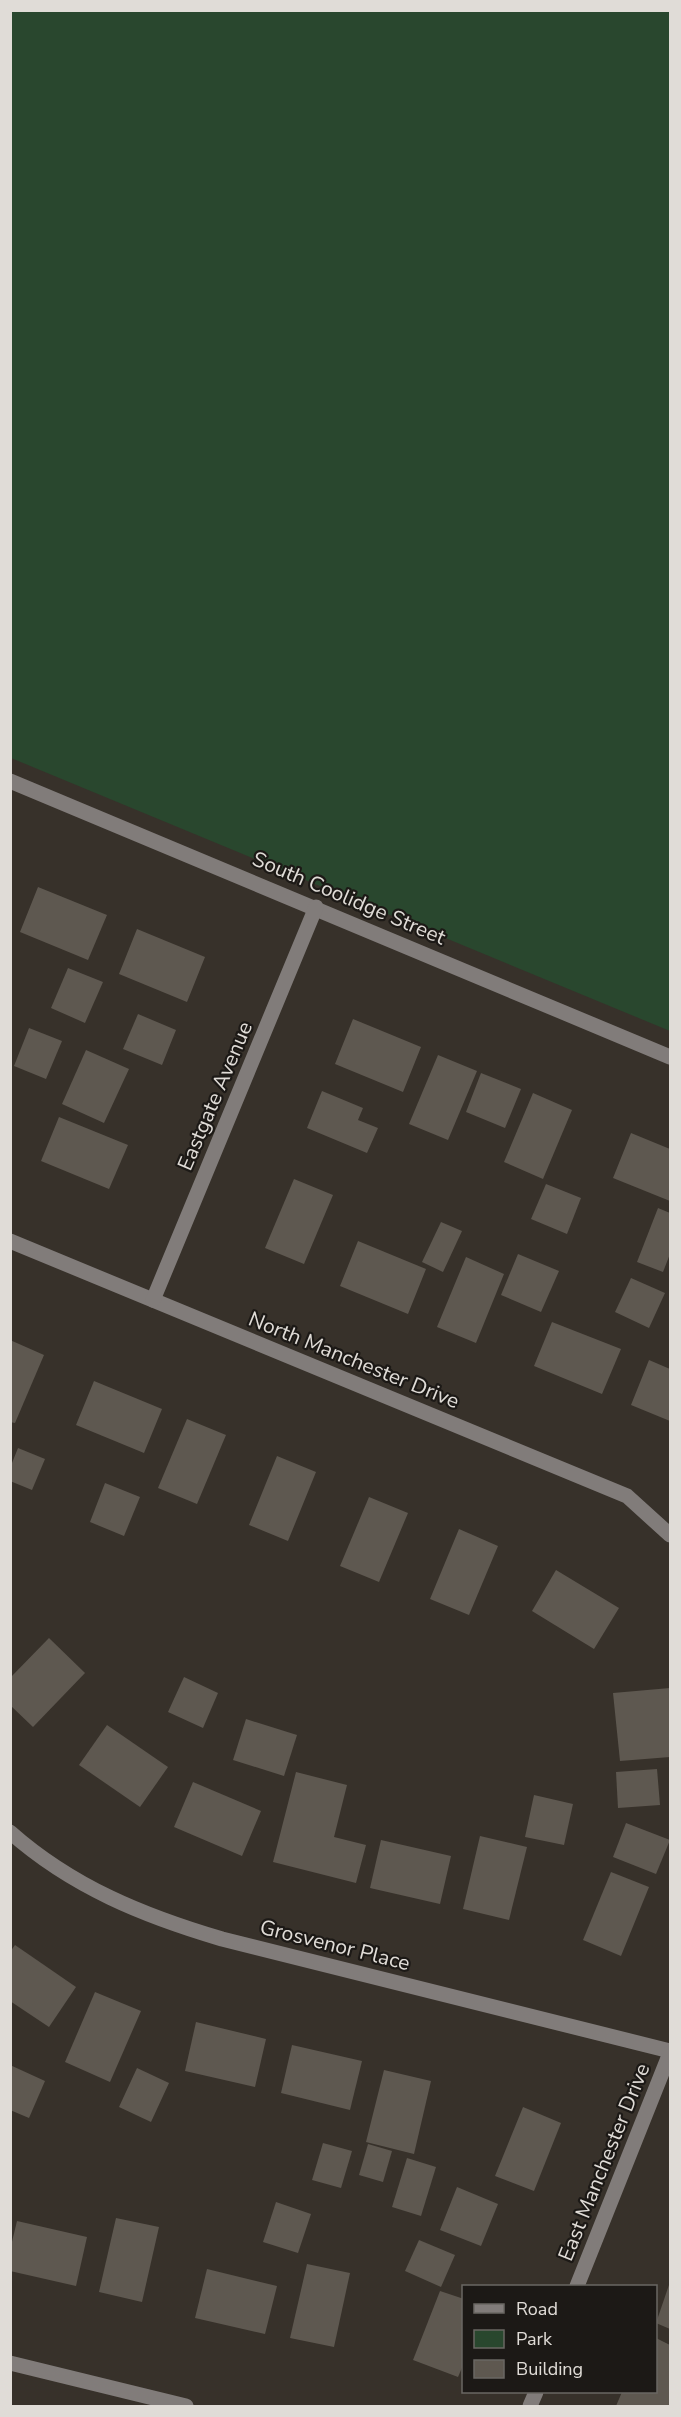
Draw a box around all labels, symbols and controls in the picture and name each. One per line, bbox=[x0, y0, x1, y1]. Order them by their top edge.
street label: South Coolidge Street bbox=[248, 845, 450, 952]
street label: Eastgate Avenue bbox=[171, 1017, 259, 1175]
street label: North Manchester Drive bbox=[244, 1305, 464, 1415]
street label: Grosvenor Place bbox=[257, 1913, 413, 1977]
street label: East Manchester Drive bbox=[552, 2059, 656, 2265]
legend bbox=[462, 2285, 657, 2393]
text: Road bbox=[516, 2297, 558, 2321]
text: Park bbox=[516, 2327, 553, 2351]
text: Building bbox=[516, 2357, 583, 2381]

